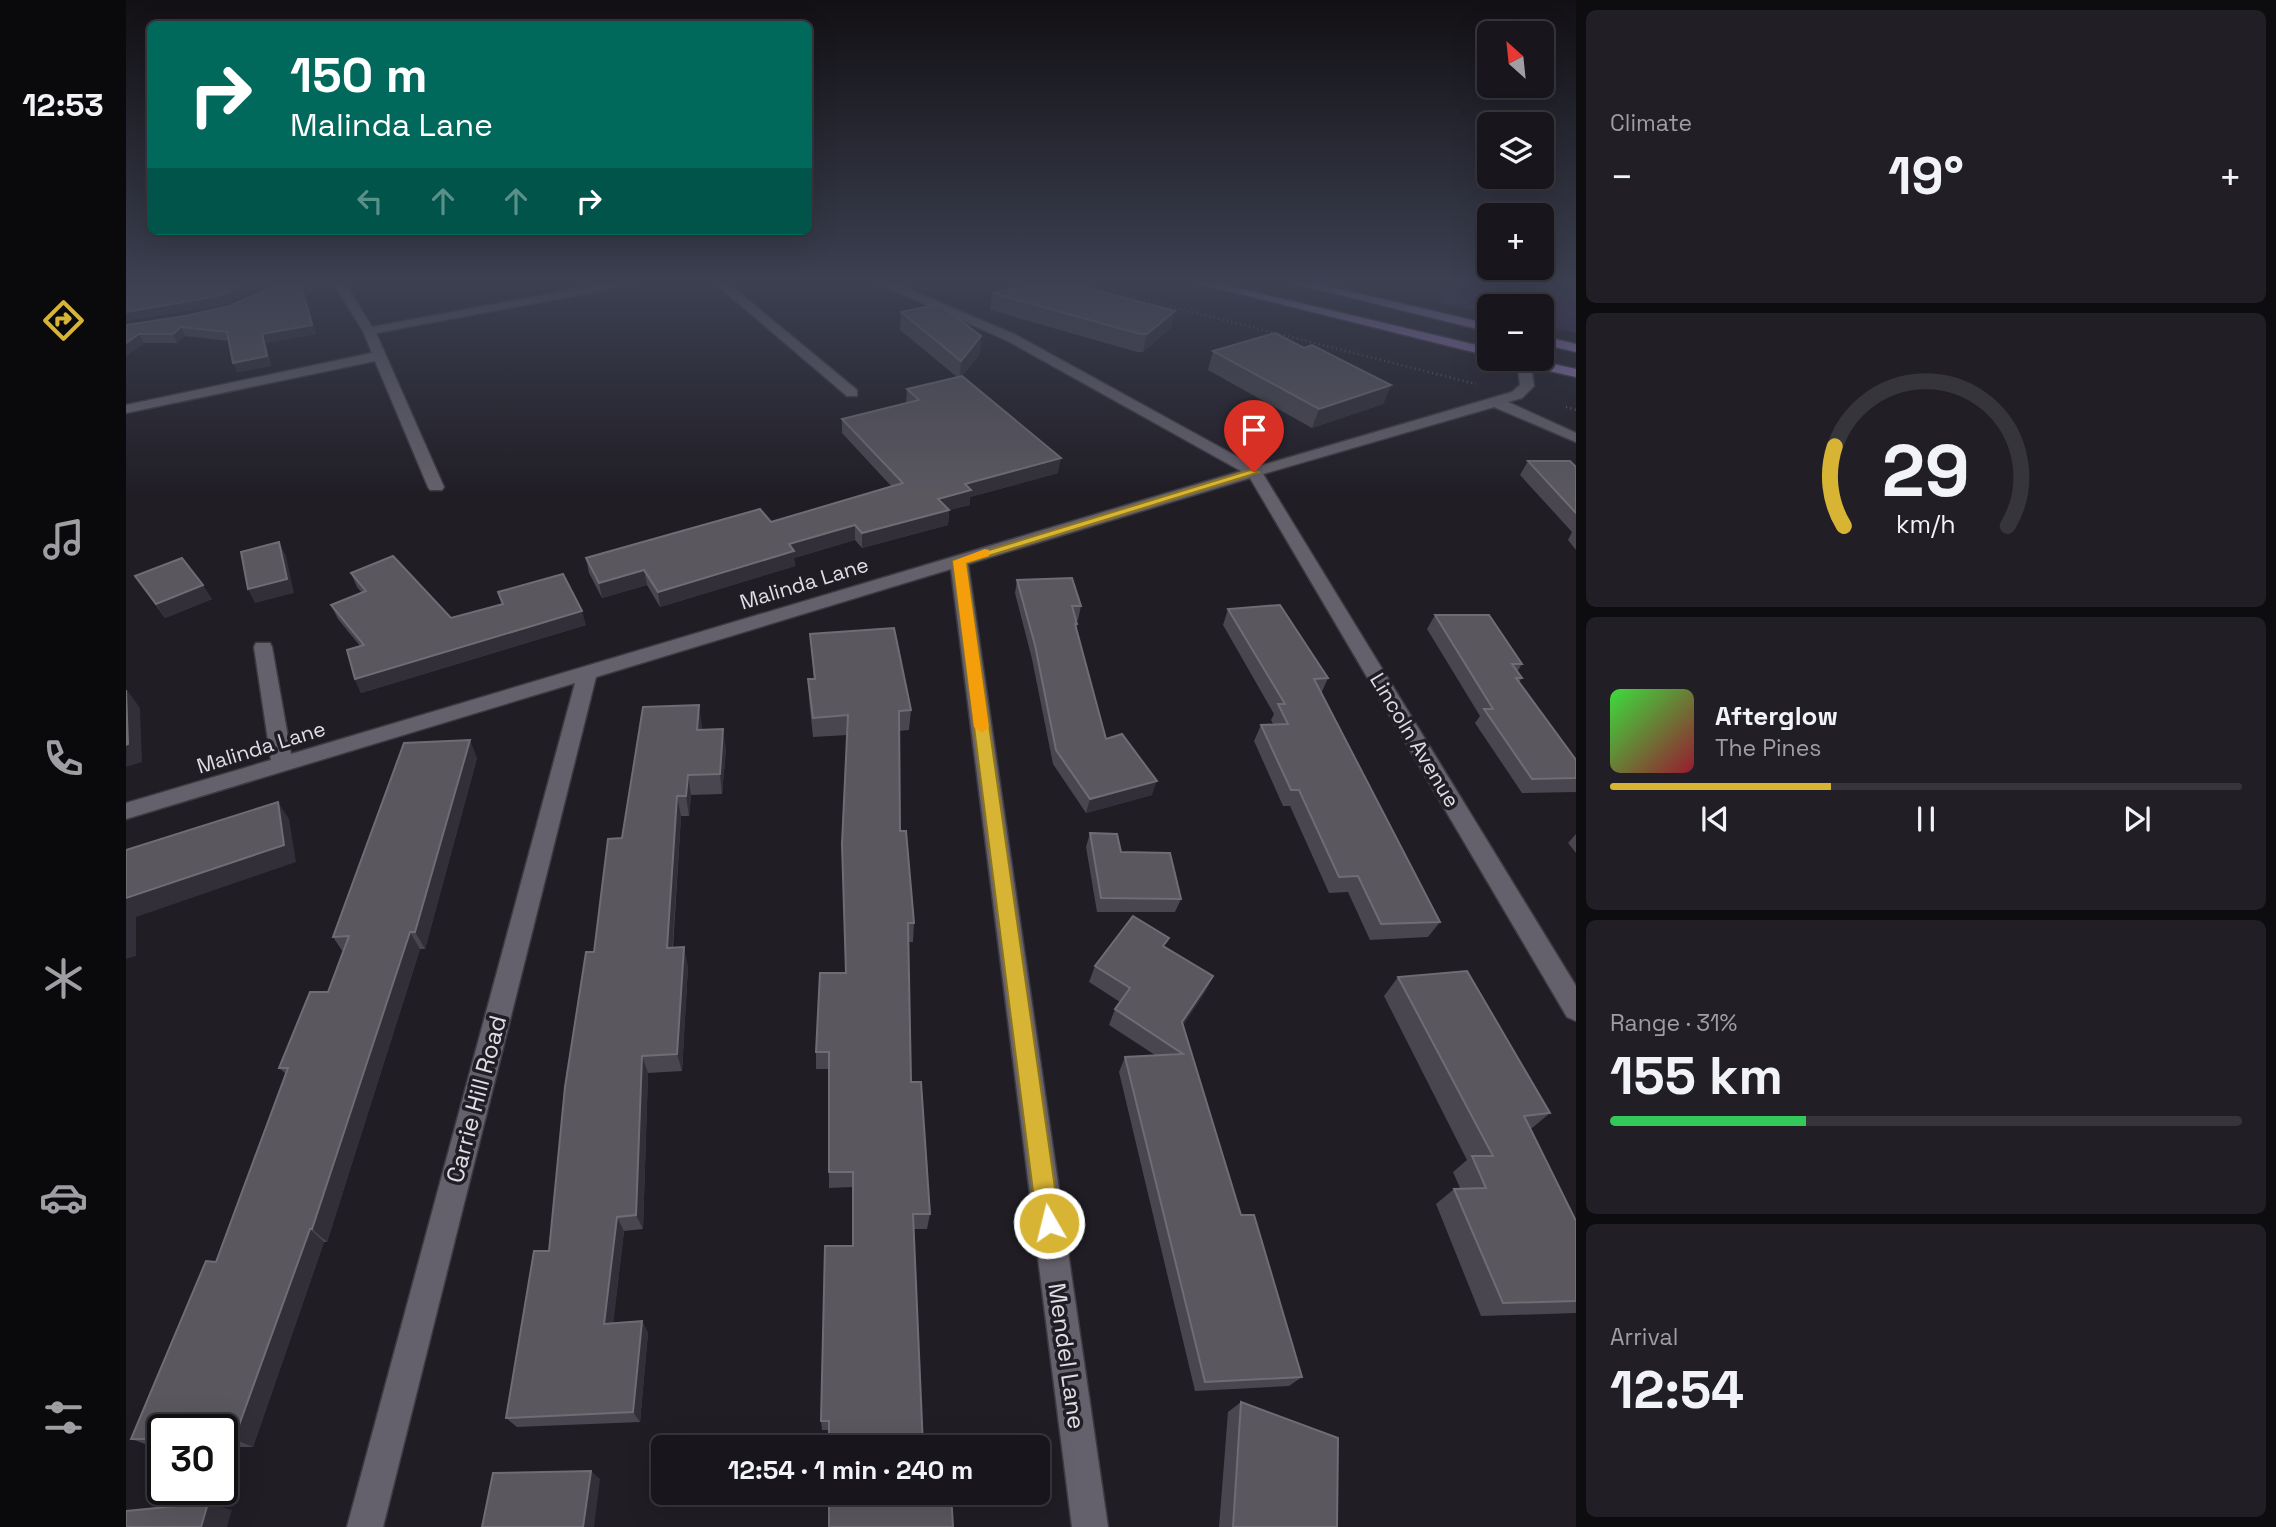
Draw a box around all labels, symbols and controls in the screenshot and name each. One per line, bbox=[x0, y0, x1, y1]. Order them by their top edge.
north arrow bbox=[1477, 21, 1554, 98]
map controls bbox=[1477, 21, 1554, 371]
text: 150 m bbox=[290, 44, 428, 106]
icon: right bbox=[175, 49, 266, 140]
text: 12:53 bbox=[22, 85, 104, 125]
text: Malinda Lane bbox=[290, 105, 493, 145]
text: Climate bbox=[1610, 108, 1692, 138]
button: layers bbox=[1477, 112, 1554, 189]
text: 19° bbox=[1888, 143, 1964, 209]
text: − bbox=[1610, 153, 1634, 201]
text: + bbox=[2218, 153, 2242, 201]
icon: left bbox=[351, 182, 389, 220]
icon: ahead bbox=[424, 182, 462, 220]
icon: ahead bbox=[497, 182, 535, 220]
icon: right bbox=[570, 182, 608, 220]
button: + bbox=[1477, 203, 1554, 280]
button: − bbox=[1477, 294, 1554, 371]
icon: directions bbox=[39, 296, 88, 345]
pin bbox=[1224, 400, 1284, 472]
icon: arrive bbox=[1235, 411, 1273, 449]
text: 29 bbox=[1882, 425, 1970, 518]
text: km/h bbox=[1896, 508, 1956, 540]
icon: music bbox=[39, 515, 88, 564]
street label: Malinda Lane bbox=[736, 551, 872, 615]
street label: Lincoln Avenue bbox=[1364, 668, 1466, 812]
text: Afterglow bbox=[1715, 699, 1838, 733]
street label: Malinda Lane bbox=[193, 715, 329, 779]
text: The Pines bbox=[1715, 733, 1821, 763]
icon: phone bbox=[39, 734, 88, 783]
icon: previous bbox=[1696, 800, 1734, 838]
icon: pause bbox=[1907, 800, 1945, 838]
icon: next bbox=[2118, 800, 2156, 838]
icon: climate bbox=[39, 954, 88, 1003]
text: Range · 31% bbox=[1610, 1008, 1737, 1038]
street label: Carrie Hill Road bbox=[439, 1012, 513, 1186]
text: 155 km bbox=[1610, 1043, 1783, 1109]
icon: car bbox=[39, 1173, 88, 1222]
position arrow bbox=[1012, 1186, 1086, 1260]
street label: Mendel Lane bbox=[1041, 1281, 1093, 1431]
text: Arrival bbox=[1610, 1322, 1678, 1352]
text: 12:54 bbox=[1610, 1357, 1744, 1423]
icon: filters bbox=[39, 1393, 88, 1442]
speed limit sign: 30 bbox=[147, 1414, 238, 1505]
text: 12:54 · 1 min · 240 m bbox=[728, 1453, 973, 1487]

